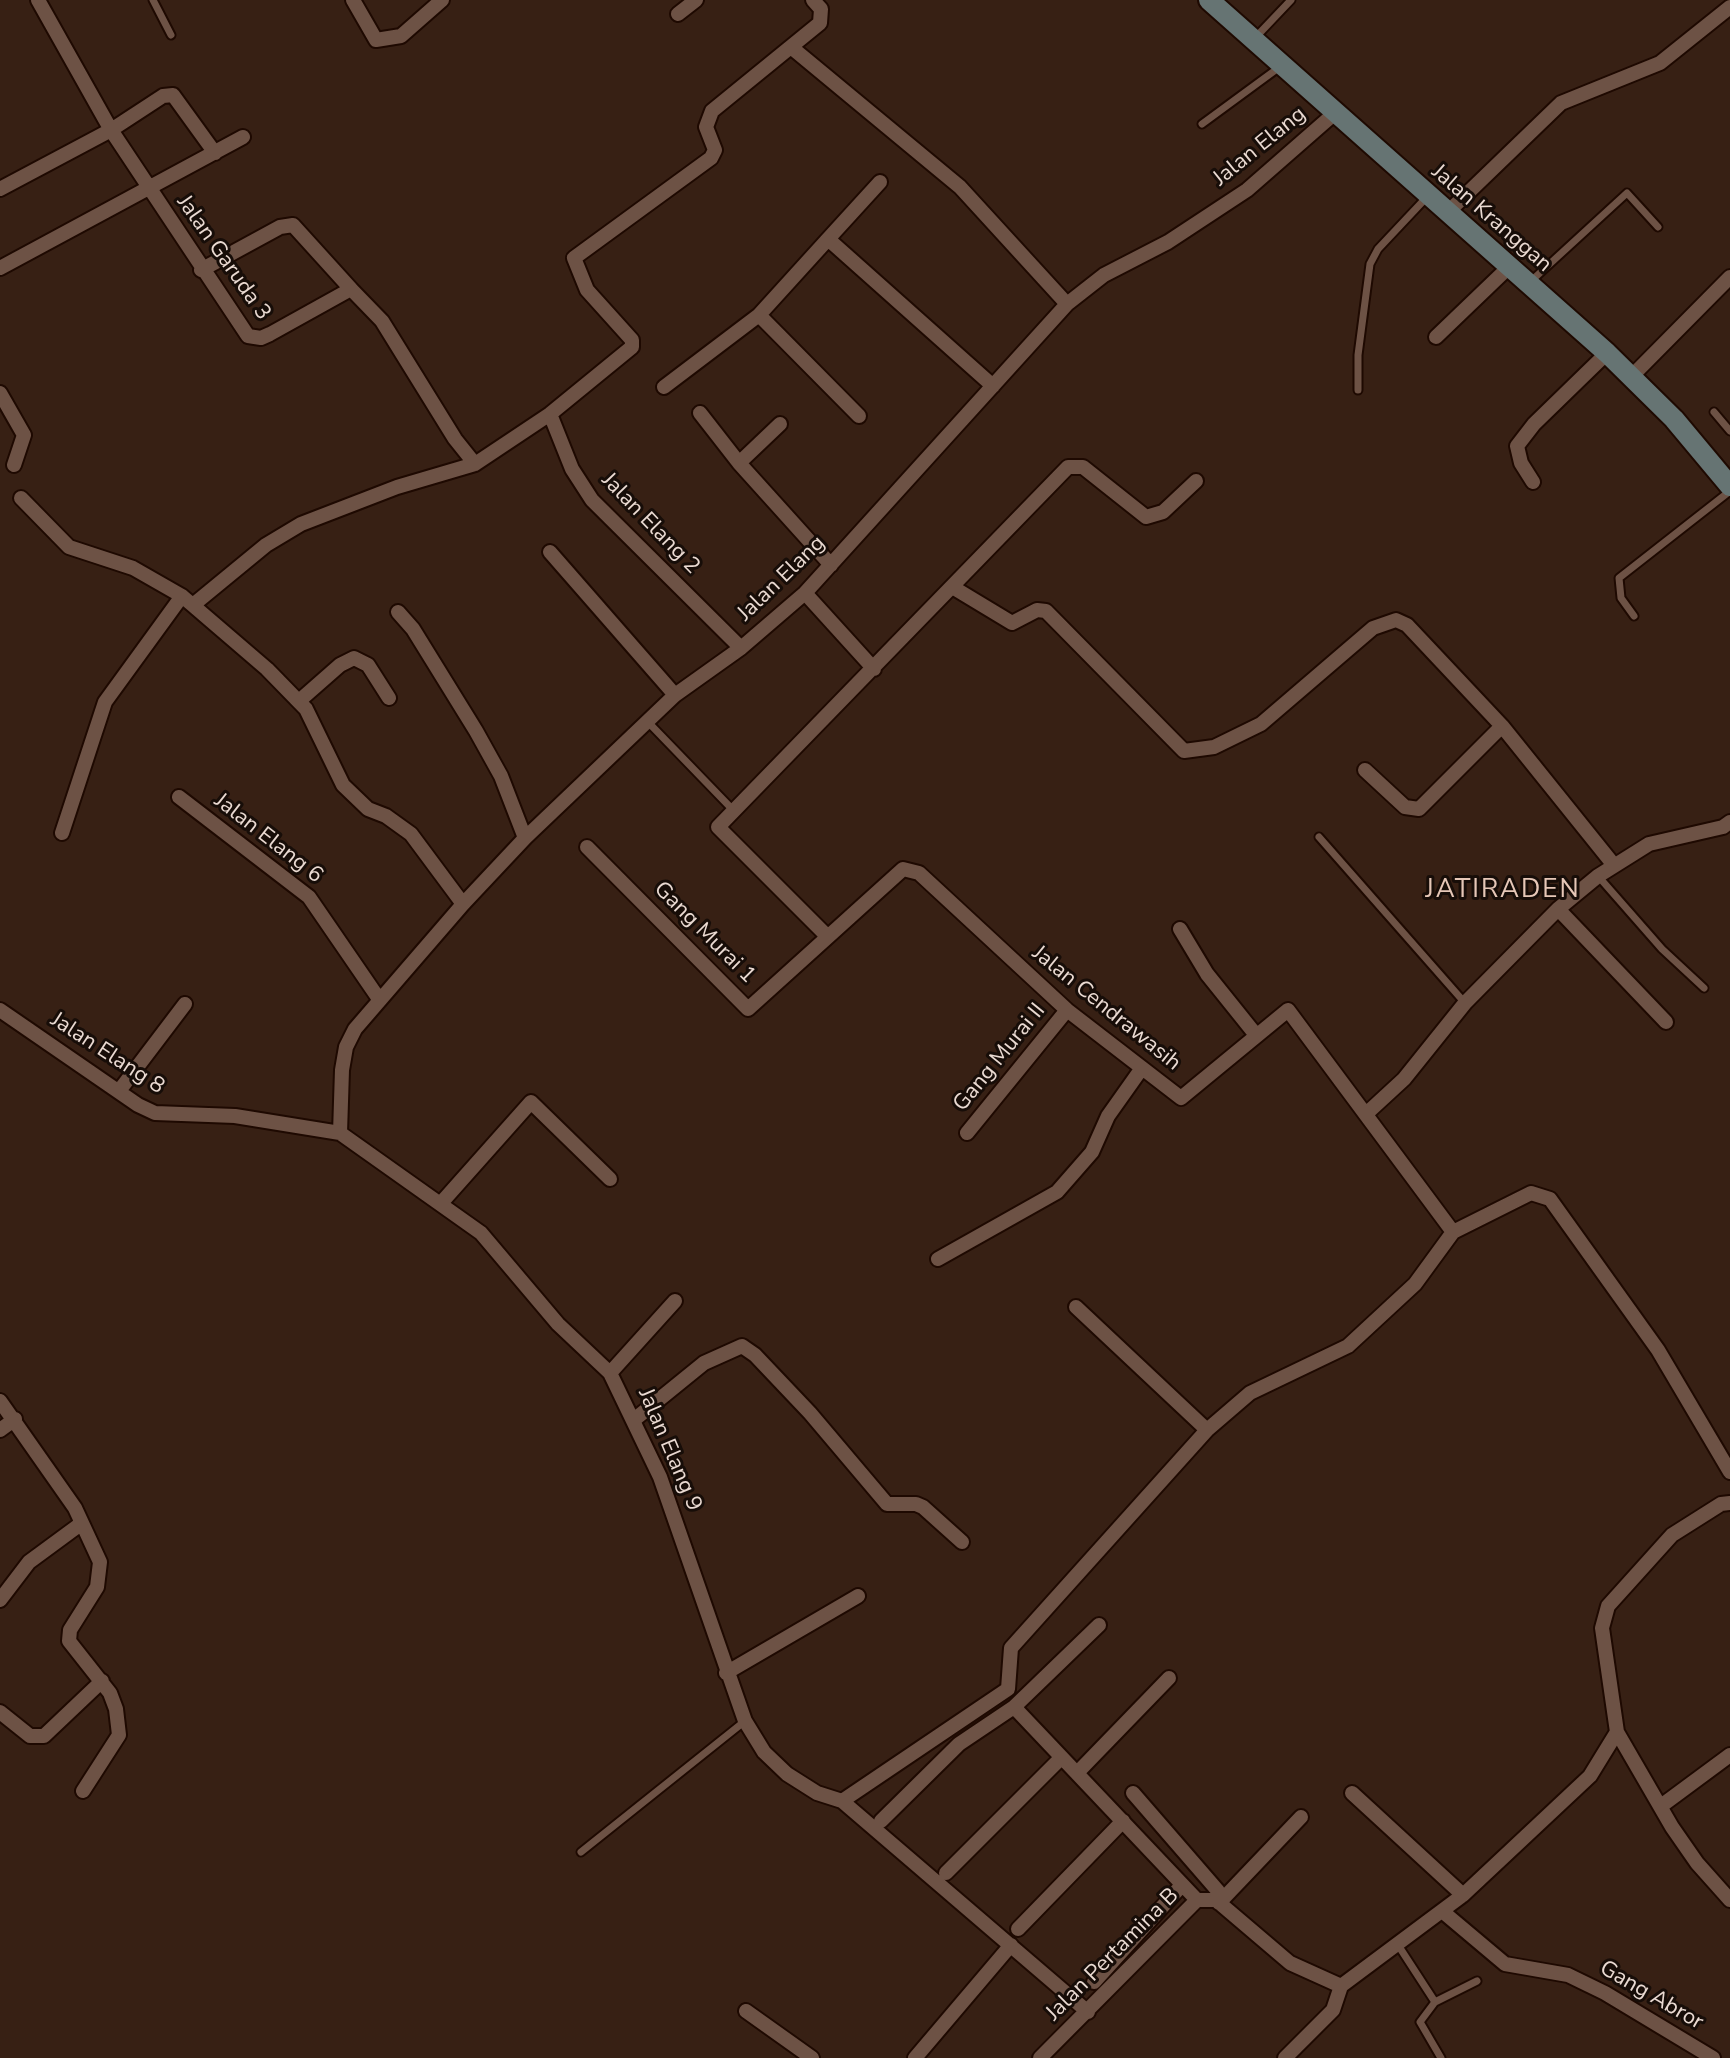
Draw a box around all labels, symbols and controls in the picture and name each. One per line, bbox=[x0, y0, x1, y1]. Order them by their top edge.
street label: Jalan Elang bbox=[1208, 102, 1312, 192]
street label: Jalan Kranggan bbox=[1425, 160, 1557, 278]
street label: Jalan Garuda 3 bbox=[170, 191, 276, 325]
street label: Jalan Elang 2 bbox=[595, 468, 705, 580]
street label: Jalan Elang bbox=[733, 531, 831, 627]
street label: Jalan Elang 6 bbox=[209, 788, 327, 890]
district label: JATIRADEN bbox=[1425, 875, 1581, 907]
street label: Gang Murai 1 bbox=[648, 877, 760, 989]
street label: Jalan Cendrawasih bbox=[1026, 941, 1186, 1077]
street label: Gang Murai II bbox=[948, 999, 1052, 1117]
street label: Jalan Elang 8 bbox=[45, 1007, 169, 1101]
street label: Jalan Elang 9 bbox=[631, 1385, 707, 1515]
street label: Jalan Pertamina B bbox=[1041, 1883, 1185, 2027]
street label: Gang Abror bbox=[1594, 1956, 1708, 2036]

